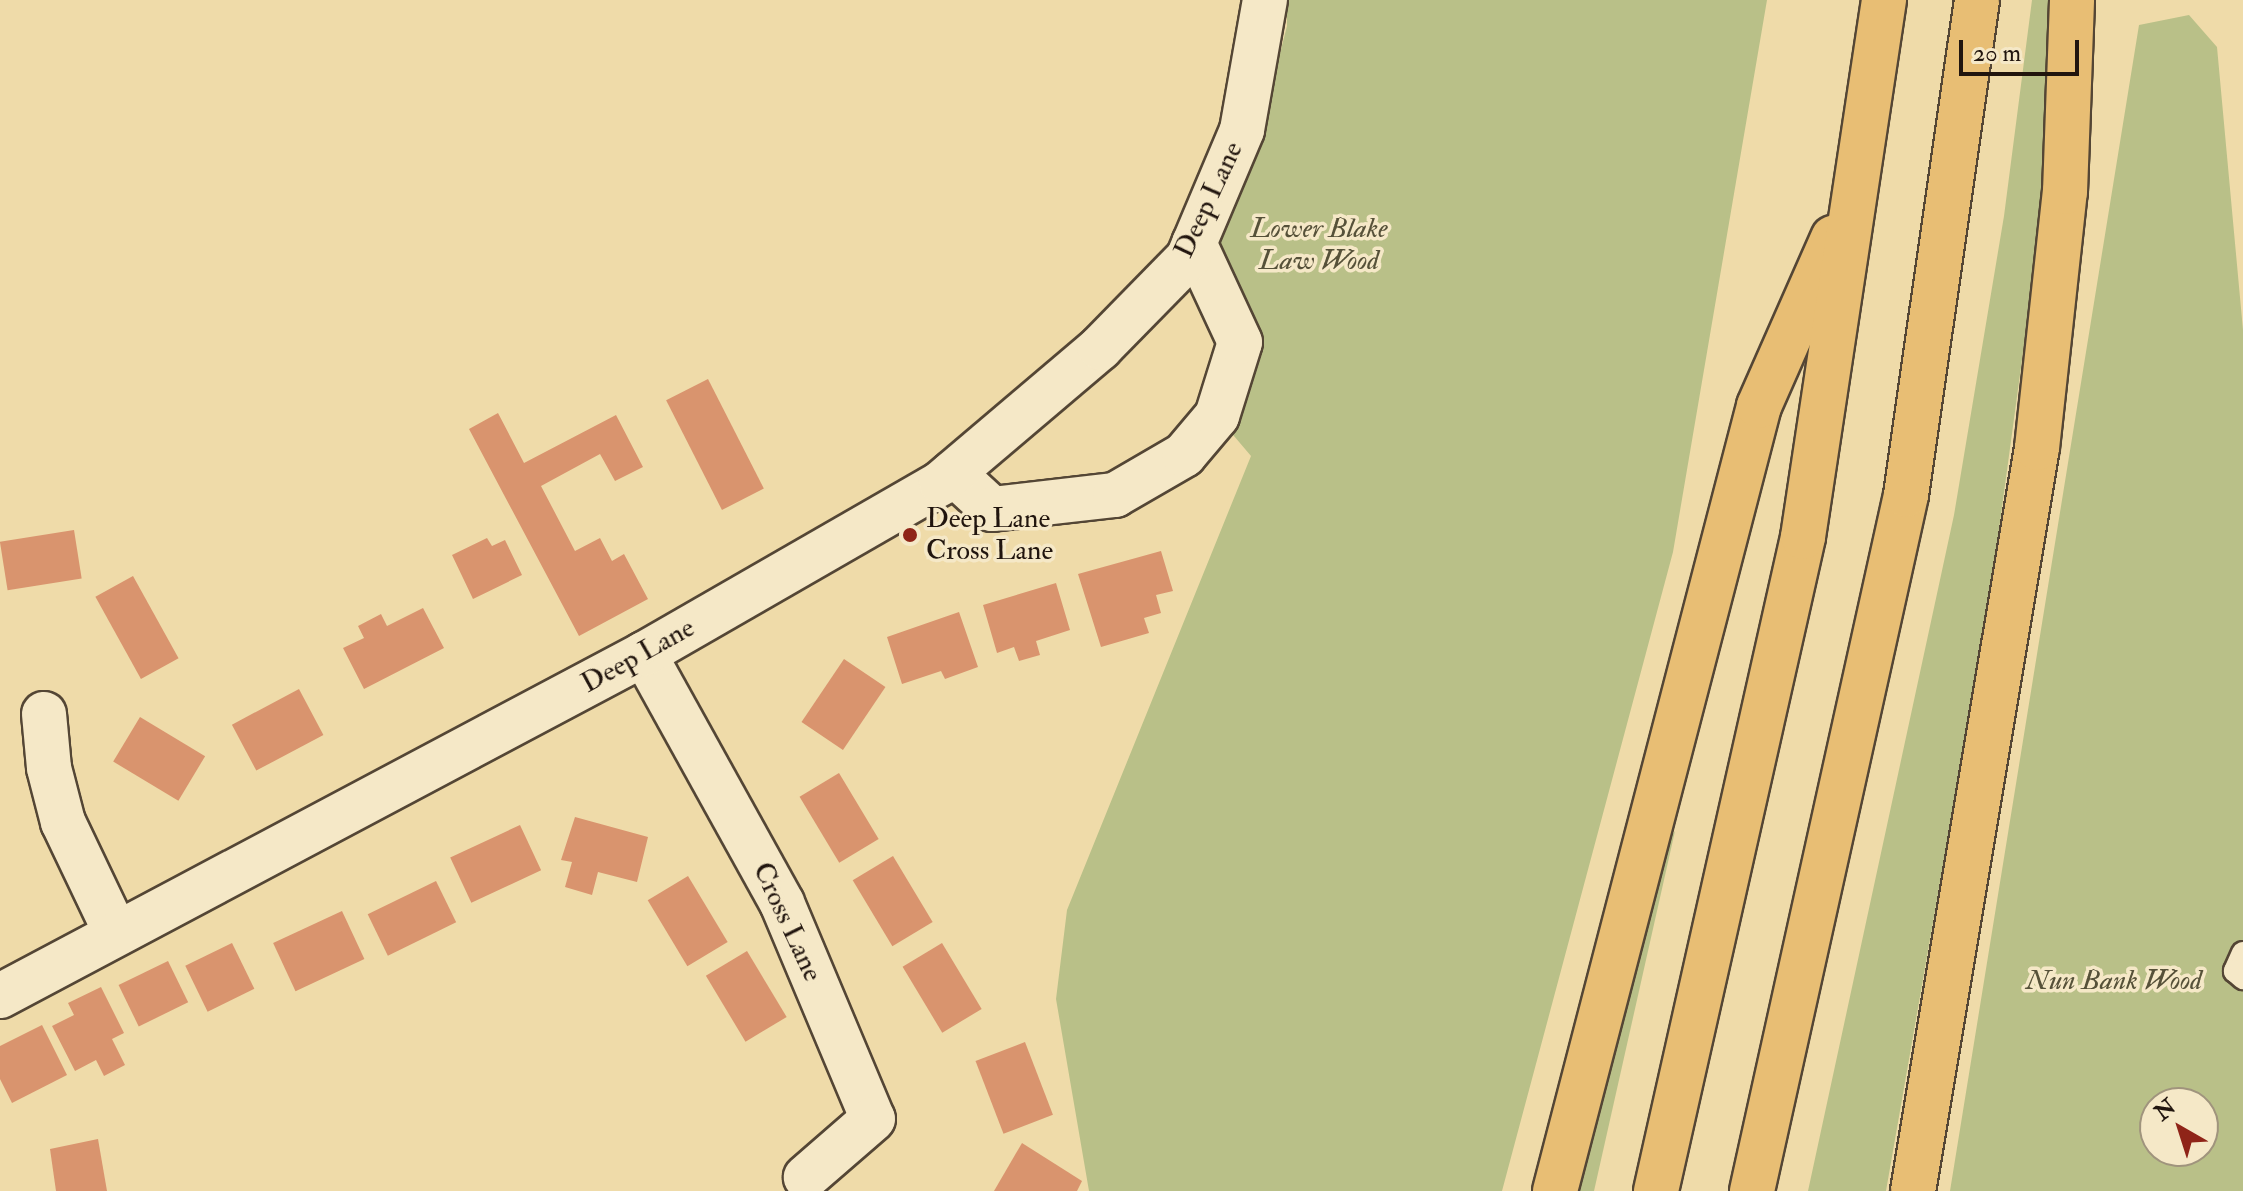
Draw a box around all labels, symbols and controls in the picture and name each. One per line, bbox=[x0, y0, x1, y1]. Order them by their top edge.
scale bar bbox=[1963, 24, 2083, 74]
text: 20 m bbox=[1973, 38, 2021, 69]
street label: Deep Lane bbox=[1168, 137, 1250, 263]
park label: Lower Blake Law Wood bbox=[1250, 212, 1388, 278]
place label: Deep Lane Cross Lane bbox=[926, 502, 1053, 568]
marker: Deep Lane Cross Lane bbox=[901, 526, 919, 544]
street label: Deep Lane bbox=[576, 611, 700, 701]
street label: Cross Lane bbox=[745, 857, 829, 987]
park label: Nun Bank Wood bbox=[2026, 964, 2202, 998]
north arrow bbox=[2139, 1087, 2219, 1167]
text: N bbox=[2149, 1093, 2182, 1127]

